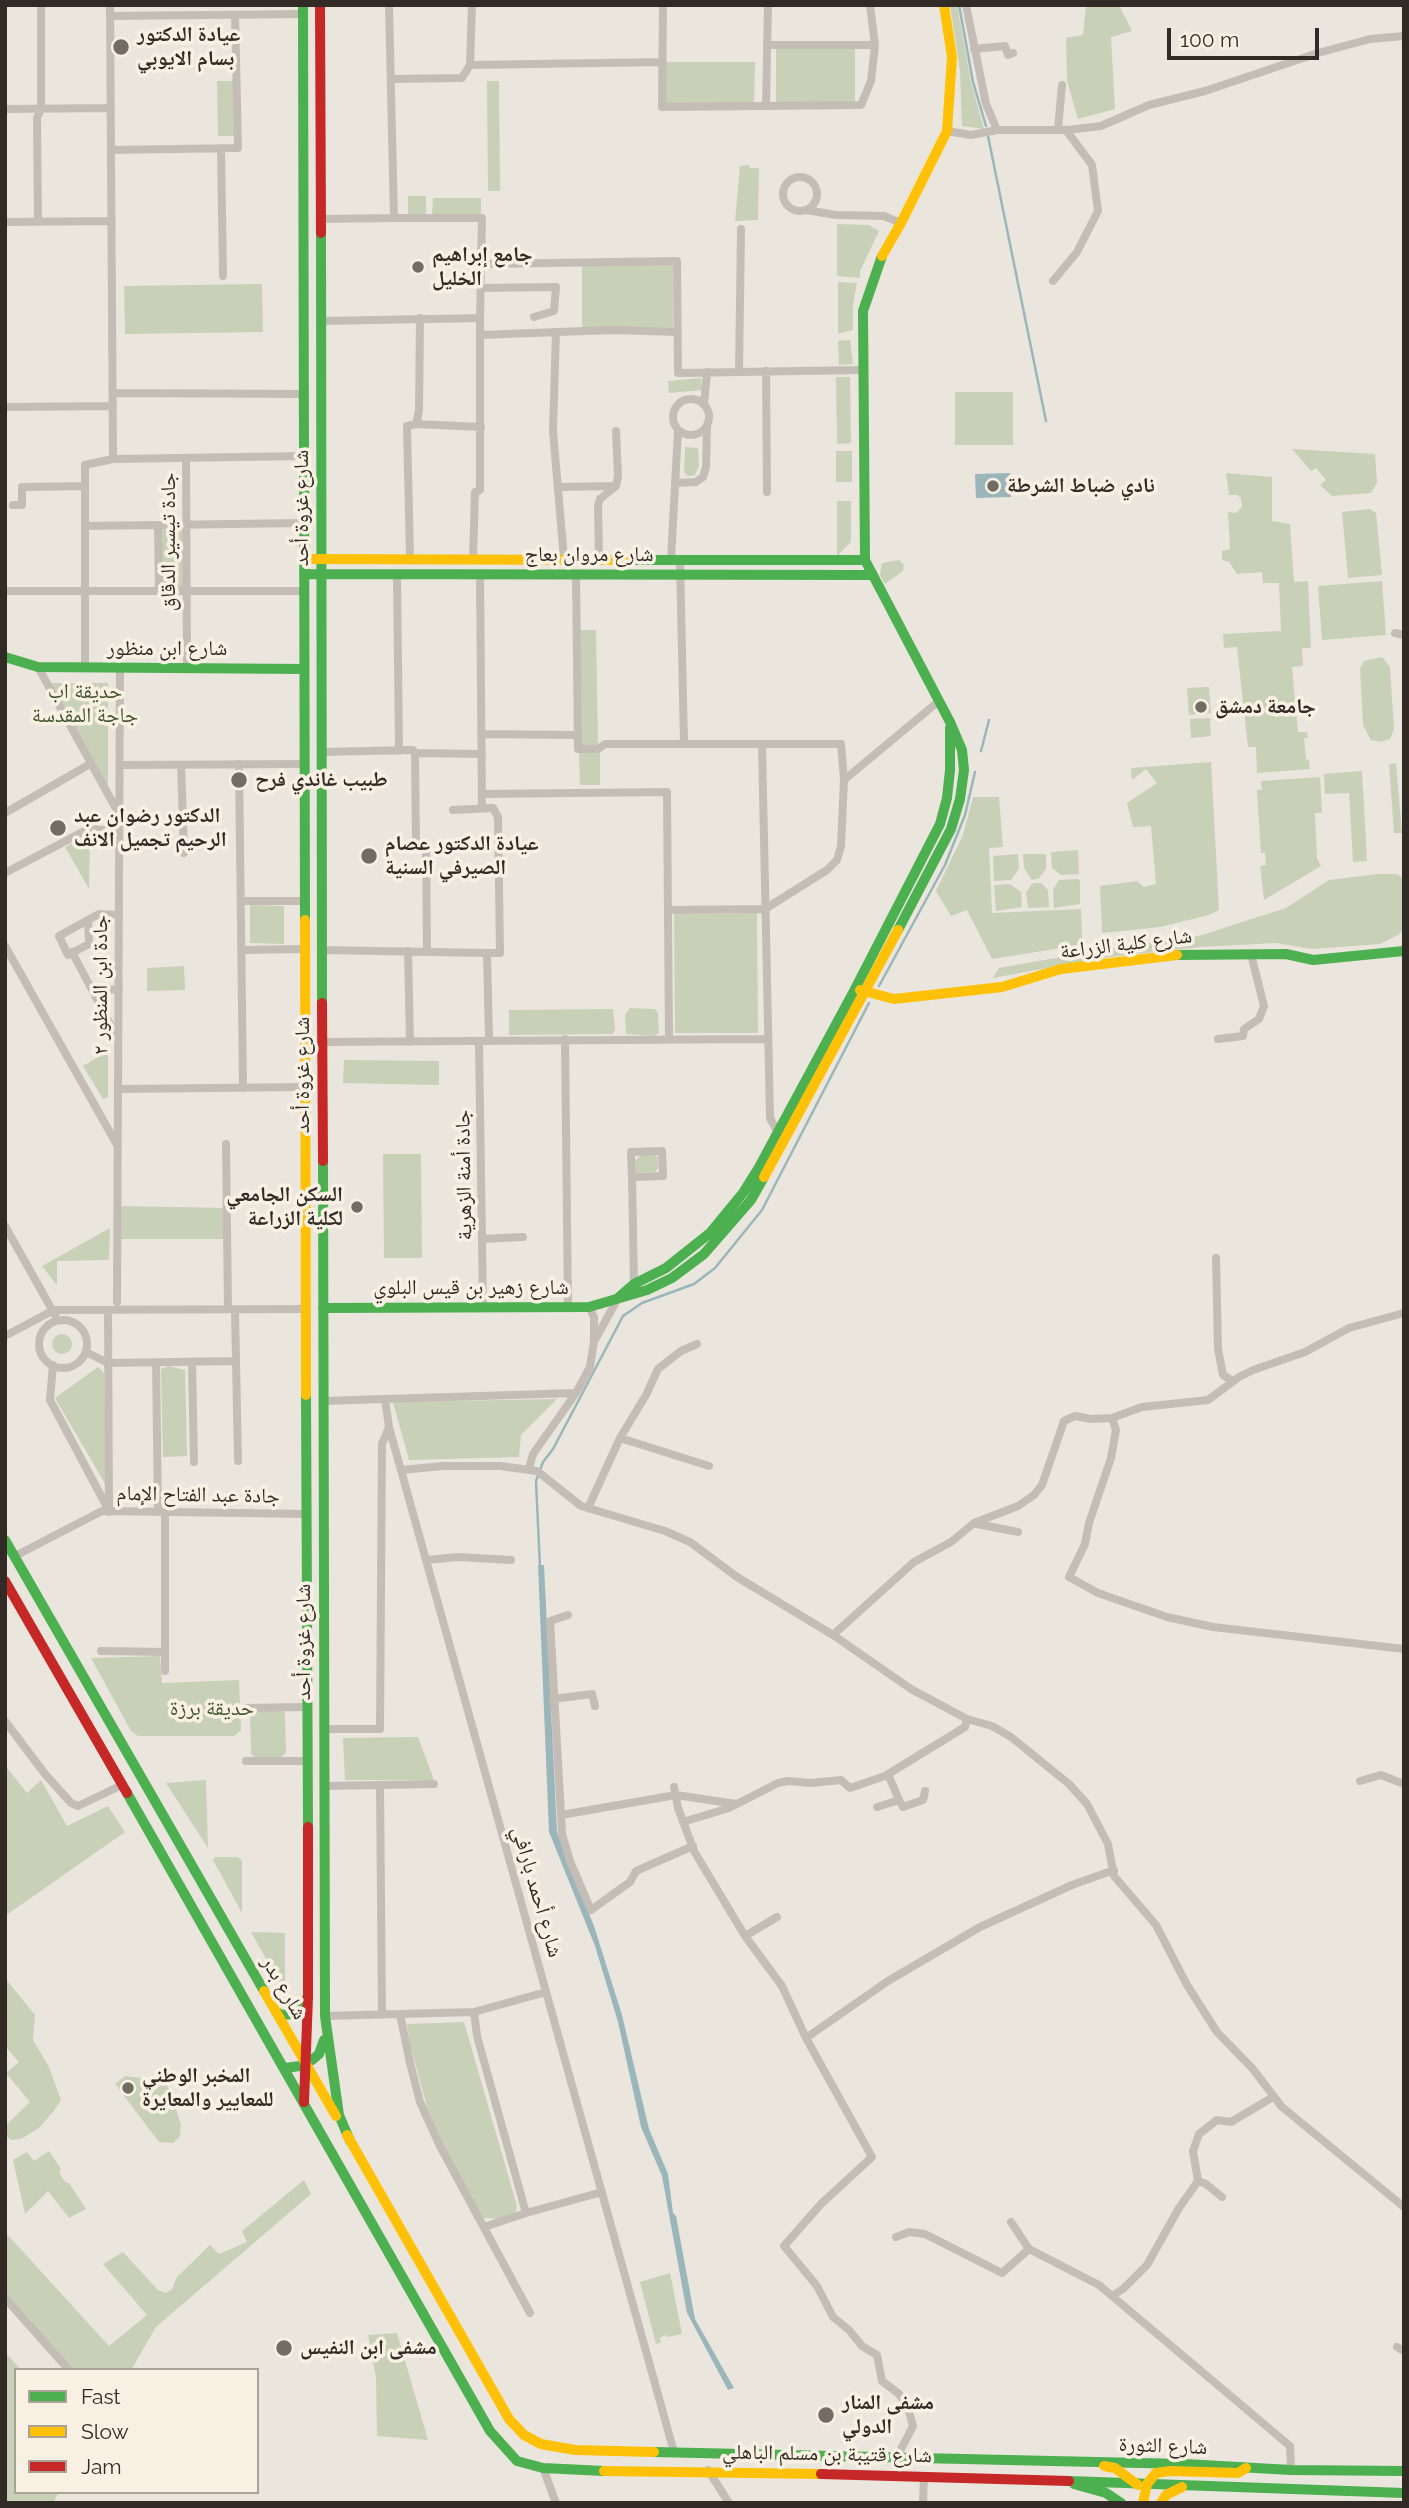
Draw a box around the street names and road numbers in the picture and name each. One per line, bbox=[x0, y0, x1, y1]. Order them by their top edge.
street label: شارع غزوة أحد bbox=[289, 450, 315, 566]
street label: جادة تيسير الدقاق bbox=[156, 473, 182, 611]
street label: شارع مروان بعاج bbox=[525, 542, 653, 568]
street label: شارع ابن منظور bbox=[107, 636, 227, 662]
street label: جادة ابن المنظور ٢ bbox=[88, 915, 114, 1055]
street label: شارع كلية الزراعة bbox=[1059, 923, 1193, 965]
street label: شارع غزوة أحد bbox=[290, 1017, 316, 1133]
street label: جادة أمنة الزهرية bbox=[450, 1109, 478, 1241]
street label: شارع زهير بن قيس البلوي bbox=[373, 1275, 569, 1301]
street label: جادة عبد الفتاح الإمام bbox=[116, 1481, 280, 1509]
street label: شارع غزوة أحد bbox=[291, 1584, 317, 1700]
street label: شارع أحمد بارافي bbox=[506, 1824, 568, 1960]
street label: شارع بدر bbox=[256, 1952, 312, 2024]
street label: شارع الثورة bbox=[1118, 2432, 1208, 2460]
street label: شارع قتيبة بن مسلم الباهلي bbox=[722, 2440, 932, 2468]

